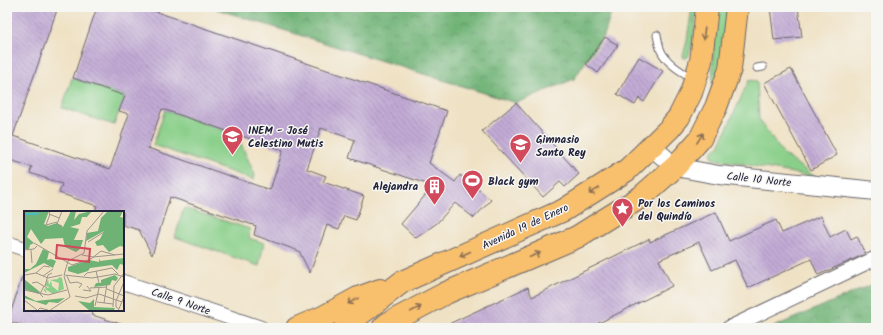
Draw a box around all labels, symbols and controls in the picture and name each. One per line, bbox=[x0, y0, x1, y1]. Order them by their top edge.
one-way arrow bbox=[700, 27, 708, 40]
place label: INEM - José Celestino Mutis bbox=[248, 122, 324, 153]
school or university icon: INEM - José Celestino Mutis bbox=[219, 123, 245, 156]
place label: Gimnasio Santo Rey bbox=[536, 131, 586, 162]
school or university icon: Gimnasio Santo Rey bbox=[507, 132, 533, 165]
one-way arrow bbox=[696, 132, 704, 143]
sports icon: Black gym bbox=[459, 168, 485, 201]
street label: Calle 10 Norte bbox=[726, 168, 792, 192]
building icon: Alejandra bbox=[421, 173, 447, 206]
place label: Black gym bbox=[488, 173, 538, 191]
place label: Alejandra bbox=[373, 178, 418, 196]
one-way arrow bbox=[588, 187, 600, 195]
place label: Por los Caminos del Quindío bbox=[638, 195, 716, 226]
place icon: Por los Caminos del Quindío bbox=[609, 196, 635, 229]
street label: Avenida 19 de Enero bbox=[479, 199, 572, 255]
inset map bbox=[24, 211, 124, 311]
one-way arrow bbox=[459, 251, 471, 258]
one-way arrow bbox=[528, 251, 540, 258]
street label: Calle 9 Norte bbox=[149, 283, 213, 320]
one-way arrow bbox=[347, 298, 359, 305]
one-way arrow bbox=[410, 304, 422, 312]

